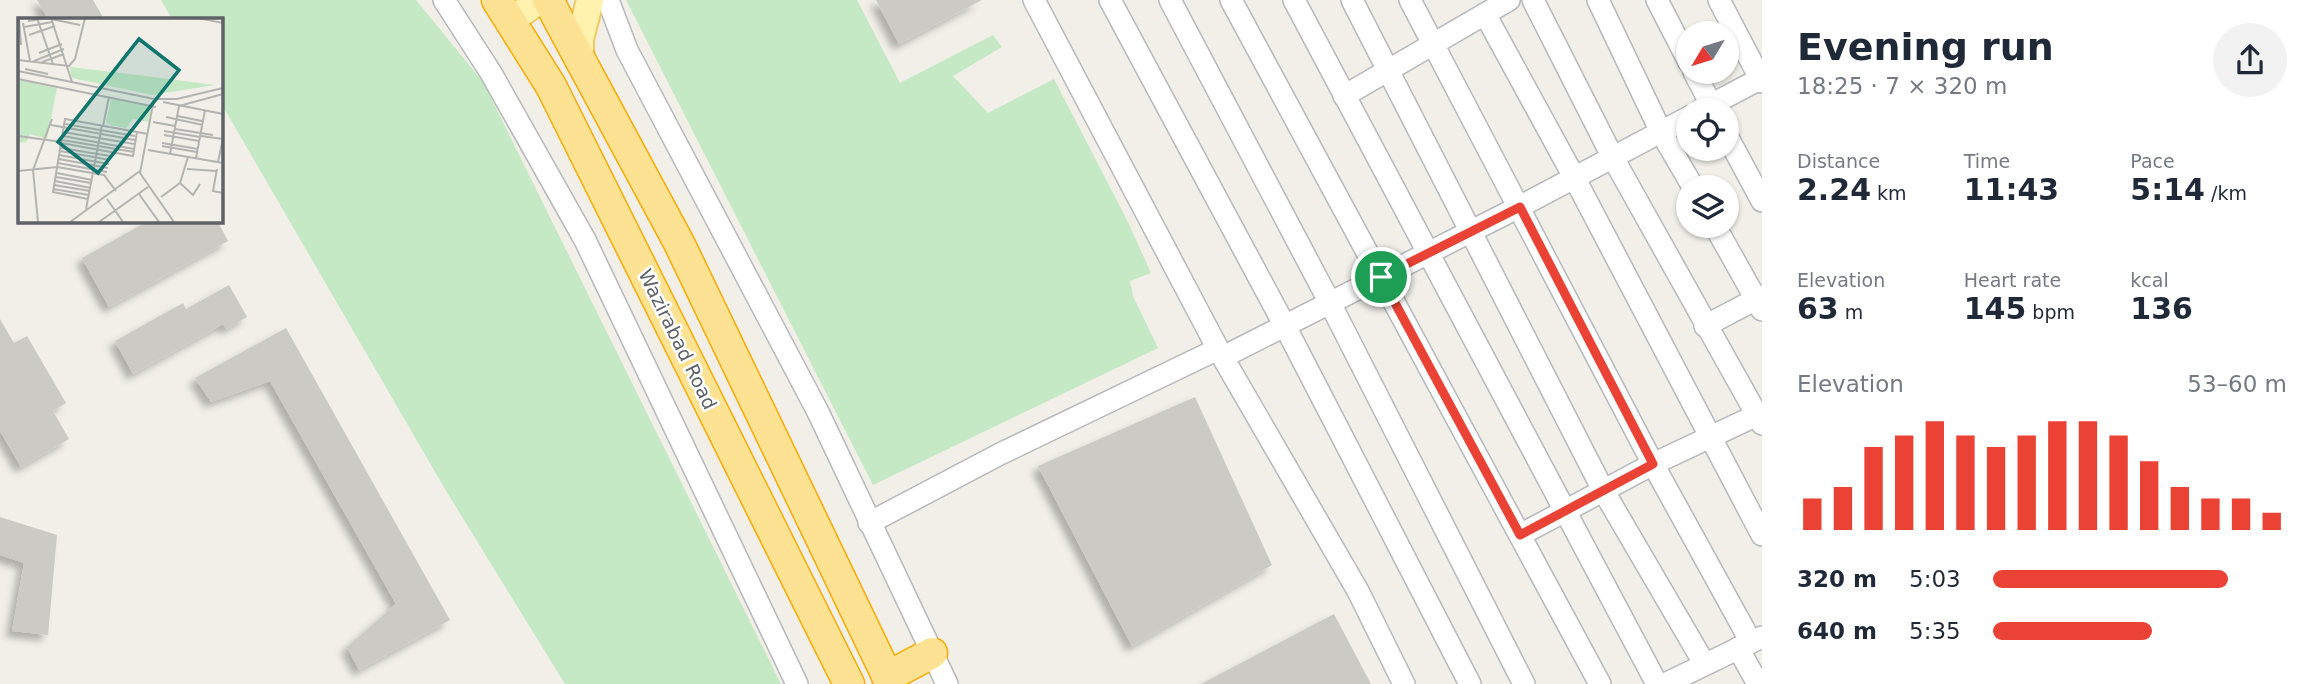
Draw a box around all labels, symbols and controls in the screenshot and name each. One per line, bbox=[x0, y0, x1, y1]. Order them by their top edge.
inset map bbox=[18, 18, 222, 222]
north arrow bbox=[1676, 21, 1740, 84]
map controls bbox=[1676, 21, 1739, 238]
button: share bbox=[2213, 23, 2287, 97]
text: Evening run bbox=[1797, 25, 2054, 69]
text: 18:25 · 7 × 320 m bbox=[1797, 73, 2007, 99]
button: locate bbox=[1676, 98, 1739, 161]
text: Distance bbox=[1797, 150, 1880, 172]
text: Time bbox=[1964, 150, 2010, 172]
text: Pace bbox=[2130, 150, 2175, 172]
text: 2.24 bbox=[1797, 172, 1871, 207]
text: 11:43 bbox=[1964, 172, 2059, 207]
text: 5:14 bbox=[2130, 172, 2205, 207]
button: layers bbox=[1676, 175, 1739, 238]
text: km bbox=[1871, 182, 1907, 204]
text: /km bbox=[2205, 182, 2247, 204]
pin bbox=[1351, 247, 1411, 307]
icon: arrive bbox=[1362, 258, 1400, 296]
street label: Wazirabad Road bbox=[634, 265, 722, 413]
text: Elevation bbox=[1797, 269, 1885, 291]
text: Heart rate bbox=[1964, 269, 2061, 291]
text: kcal bbox=[2130, 269, 2169, 291]
text: 63 bbox=[1797, 291, 1839, 326]
text: 145 bbox=[1964, 291, 2026, 326]
text: 136 bbox=[2130, 291, 2193, 326]
text: m bbox=[1839, 301, 1863, 323]
text: bpm bbox=[2026, 301, 2075, 323]
text: Elevation bbox=[1797, 371, 1904, 397]
text: 53–60 m bbox=[2187, 371, 2287, 397]
text: 320 m bbox=[1797, 566, 1877, 592]
text: 5:03 bbox=[1909, 566, 1961, 592]
text: 640 m bbox=[1797, 618, 1877, 644]
text: 5:35 bbox=[1909, 618, 1961, 644]

